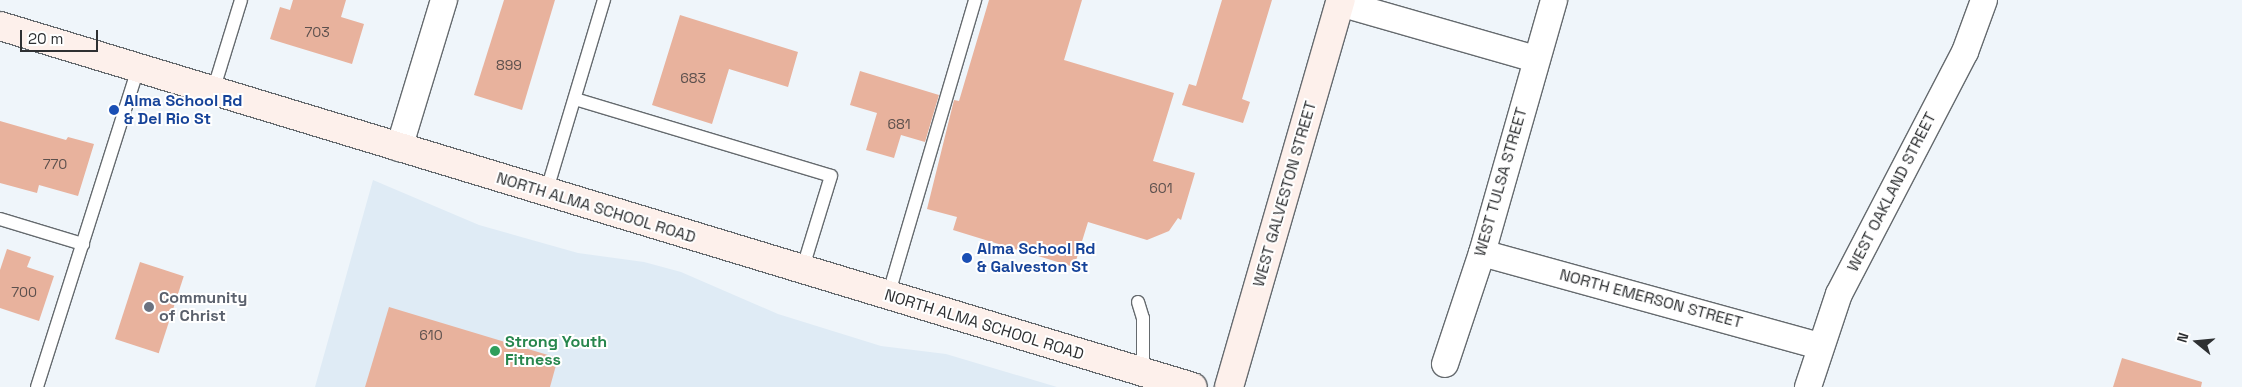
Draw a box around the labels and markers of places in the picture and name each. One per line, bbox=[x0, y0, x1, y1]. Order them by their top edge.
place label: Alma School Rd & Del Rio St bbox=[124, 91, 243, 129]
marker: Alma School Rd & Del Rio St bbox=[108, 104, 120, 116]
place label: Alma School Rd & Galveston St bbox=[977, 239, 1096, 277]
marker: Alma School Rd & Galveston St bbox=[961, 252, 973, 264]
place label: Community of Christ bbox=[159, 288, 247, 326]
marker: Community of Christ bbox=[143, 301, 155, 313]
place label: Strong Youth Fitness bbox=[505, 332, 607, 370]
marker: Strong Youth Fitness bbox=[489, 345, 501, 357]

